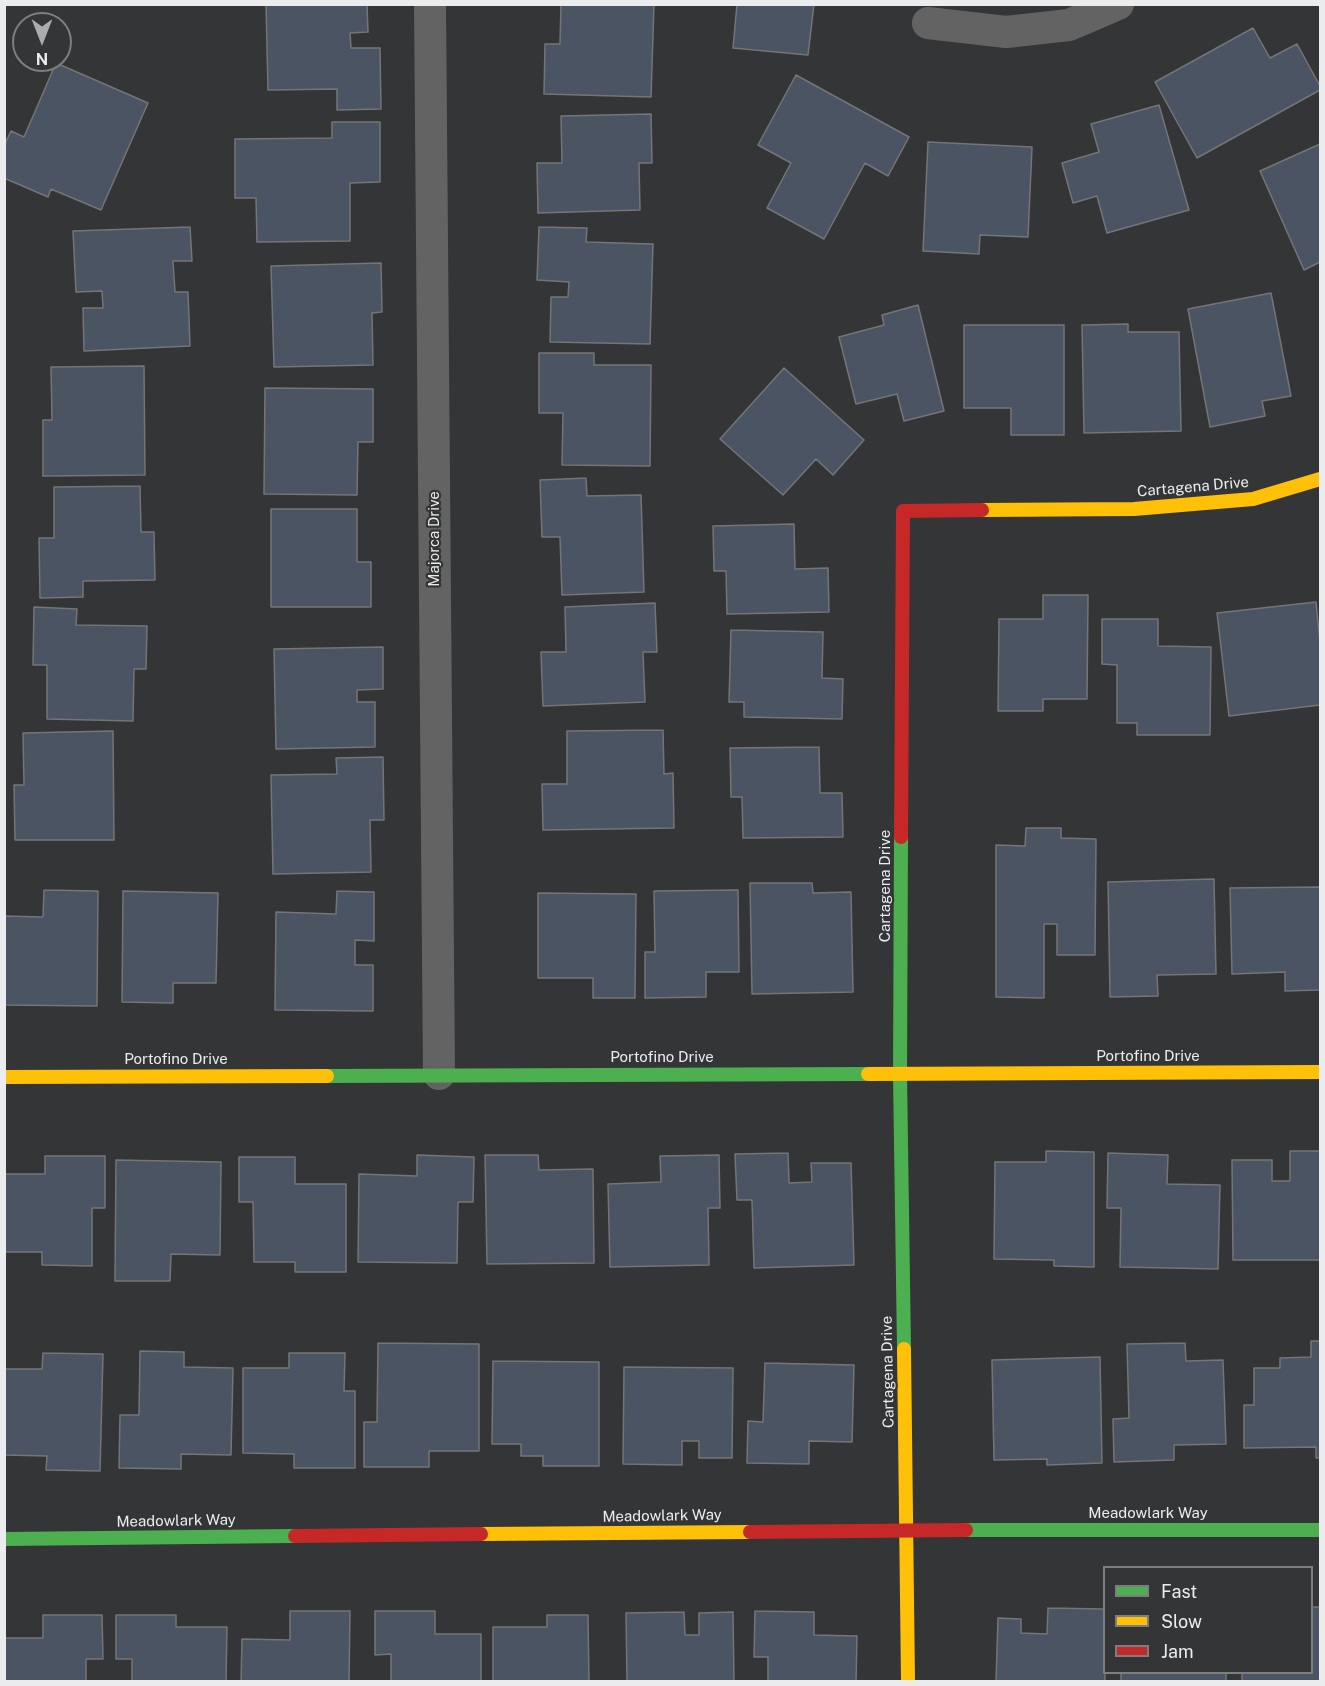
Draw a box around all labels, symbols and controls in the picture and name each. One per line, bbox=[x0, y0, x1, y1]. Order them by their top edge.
north arrow bbox=[12, 12, 72, 72]
text: N bbox=[36, 49, 48, 68]
street label: Cartagena Drive bbox=[1136, 473, 1250, 501]
street label: Majorca Drive bbox=[425, 491, 443, 587]
street label: Cartagena Drive bbox=[876, 830, 894, 942]
street label: Portofino Drive bbox=[1096, 1047, 1200, 1065]
street label: Portofino Drive bbox=[610, 1048, 714, 1066]
street label: Portofino Drive bbox=[124, 1050, 228, 1068]
street label: Cartagena Drive bbox=[878, 1316, 898, 1428]
street label: Meadowlark Way bbox=[1088, 1504, 1208, 1522]
street label: Meadowlark Way bbox=[602, 1506, 722, 1526]
street label: Meadowlark Way bbox=[116, 1511, 236, 1531]
legend bbox=[1103, 1566, 1313, 1674]
text: Fast bbox=[1161, 1581, 1197, 1602]
text: Slow bbox=[1161, 1611, 1202, 1632]
text: Jam bbox=[1161, 1641, 1194, 1662]

